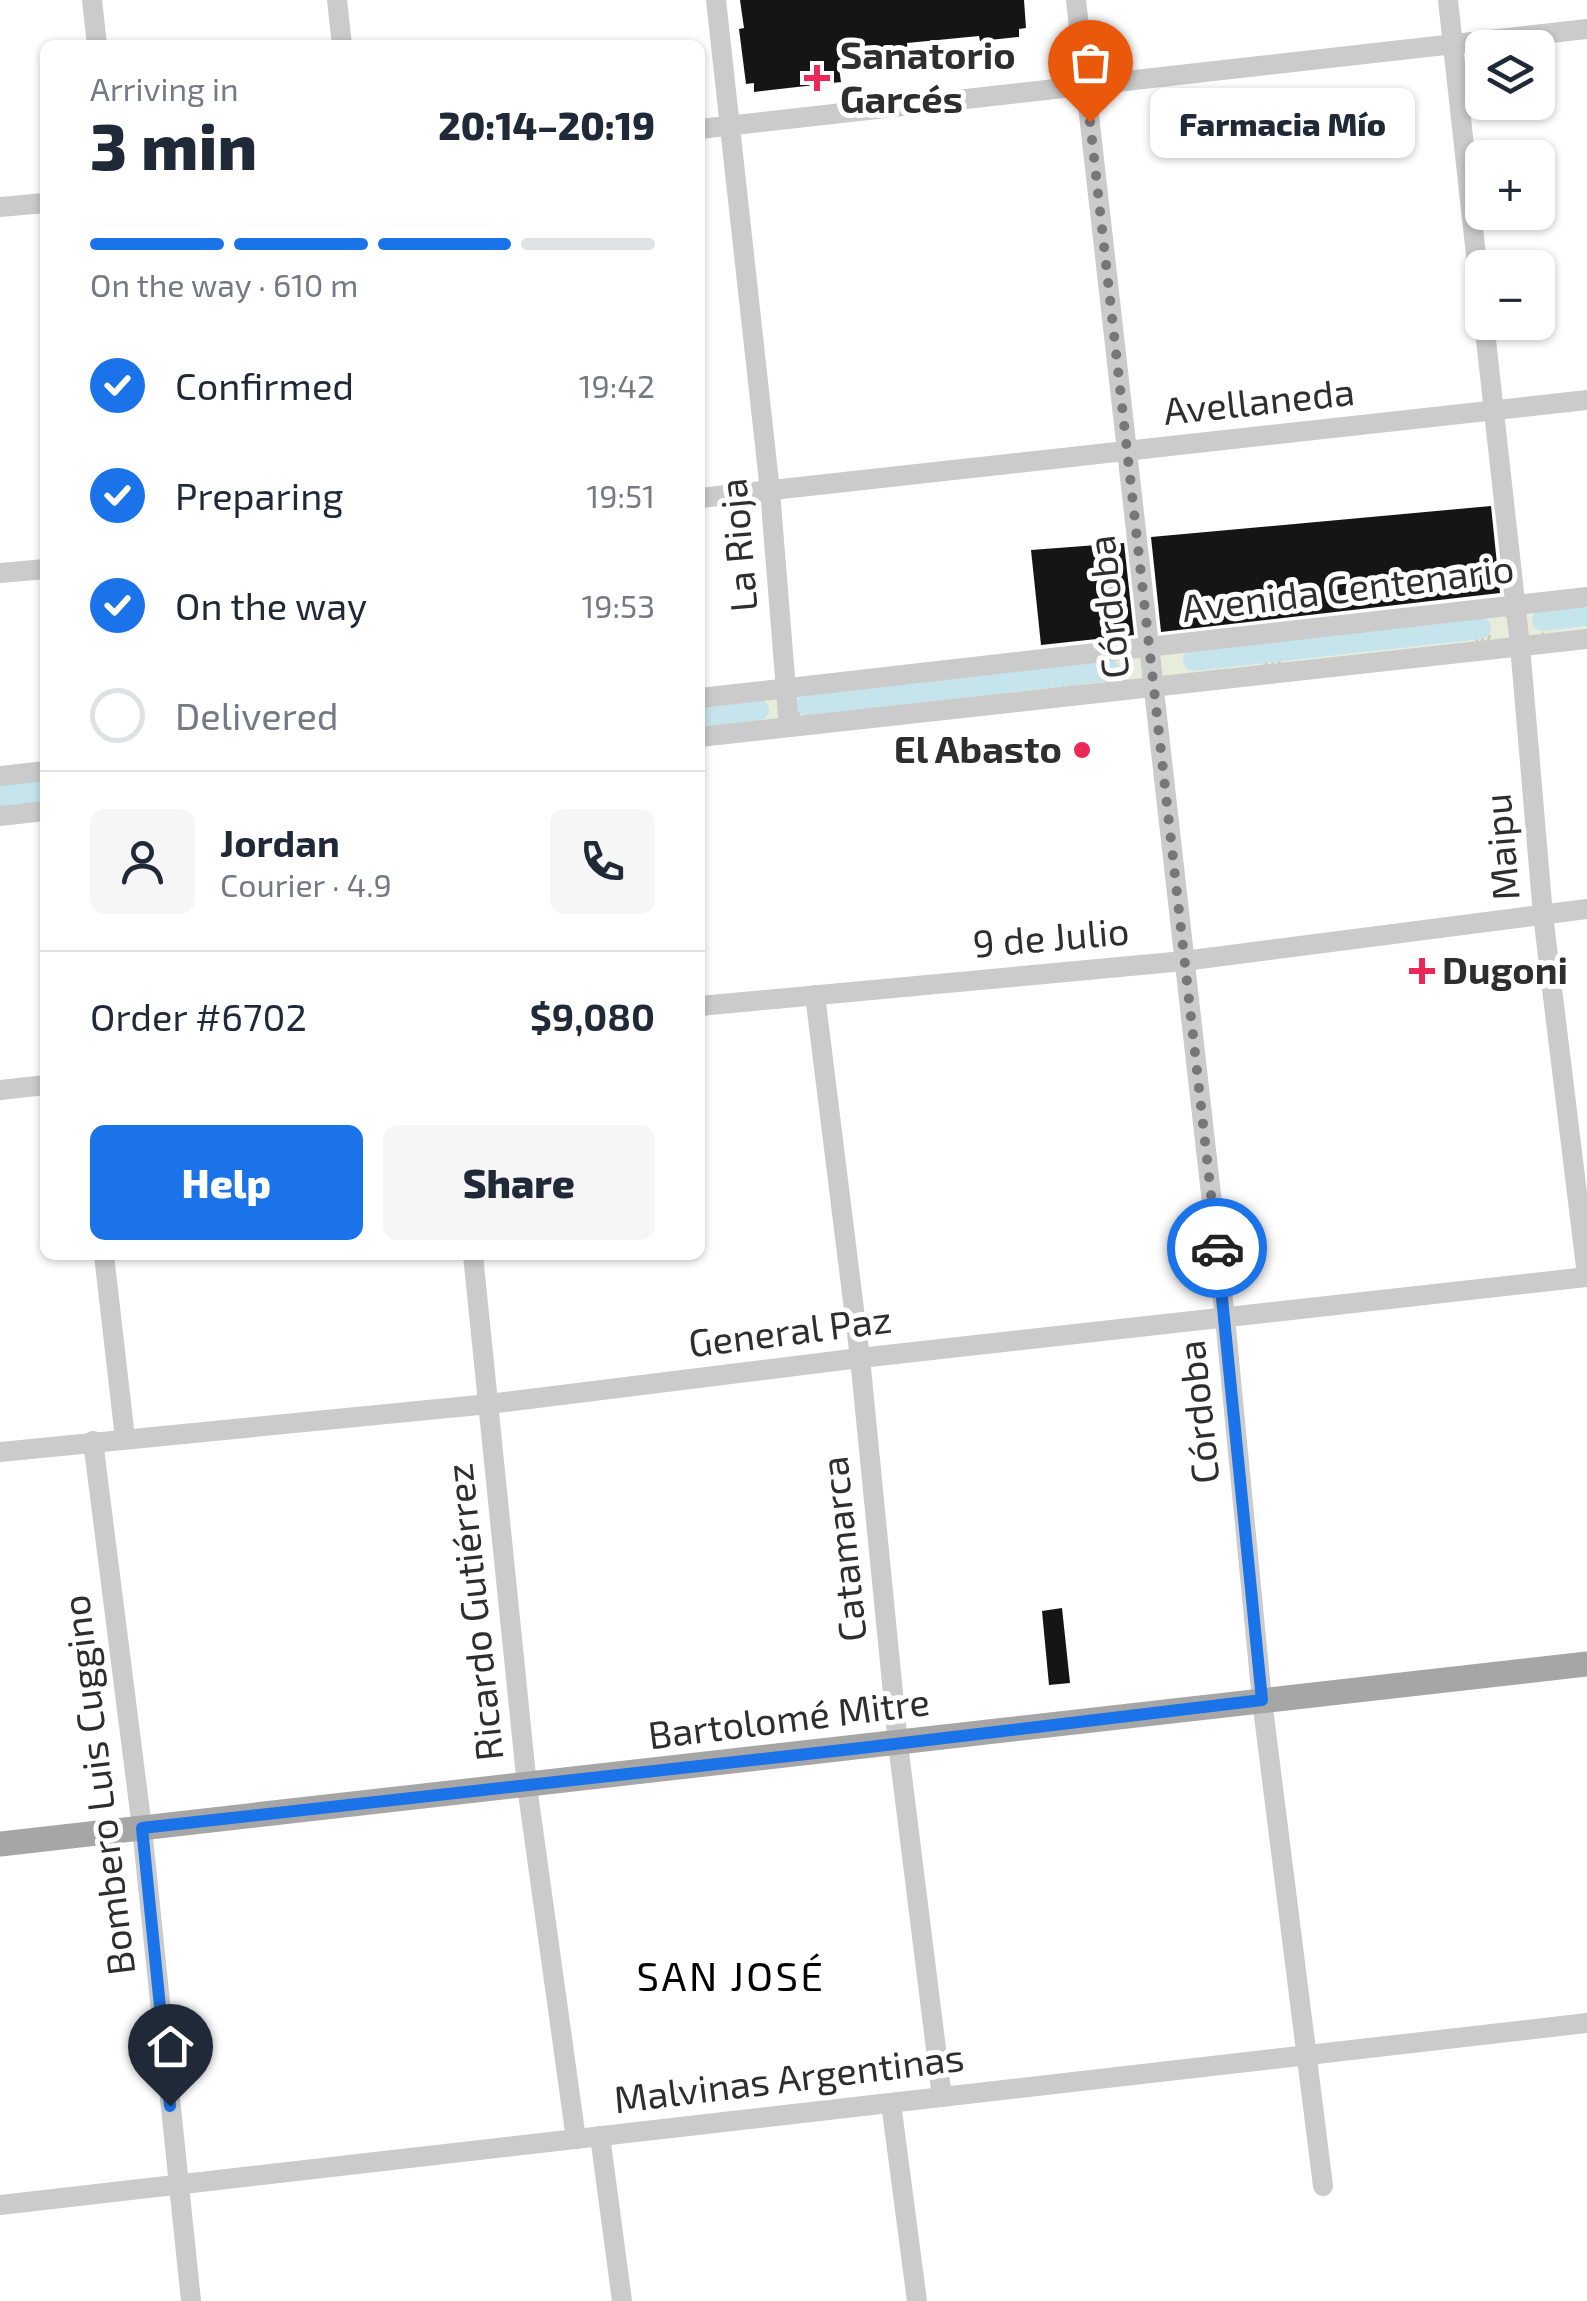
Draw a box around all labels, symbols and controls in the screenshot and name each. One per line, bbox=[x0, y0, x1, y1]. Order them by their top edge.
pin bbox=[1048, 20, 1133, 123]
map controls bbox=[1465, 30, 1555, 340]
button: layers bbox=[1465, 30, 1555, 120]
place label: Sanatorio Garcés bbox=[840, 31, 1016, 121]
icon: bag bbox=[1063, 35, 1118, 90]
marker: Sanatorio Garcés bbox=[804, 65, 830, 91]
text: Arriving in bbox=[90, 69, 239, 107]
callout: Farmacia Mío bbox=[1150, 87, 1415, 157]
text: 20:14–20:19 bbox=[438, 102, 655, 148]
text: Farmacia Mío bbox=[1179, 104, 1386, 142]
text: 3 min bbox=[90, 105, 257, 183]
button: + bbox=[1465, 140, 1555, 230]
button: − bbox=[1465, 250, 1555, 340]
text: On the way · 610 m bbox=[90, 265, 358, 303]
icon: check bbox=[90, 358, 145, 413]
text: Confirmed bbox=[175, 362, 354, 408]
text: 19:42 bbox=[579, 366, 655, 404]
street label: Avellaneda bbox=[1161, 367, 1357, 433]
icon: check bbox=[90, 468, 145, 523]
text: Preparing bbox=[175, 472, 343, 518]
text: 19:51 bbox=[587, 476, 655, 514]
street label: La Rioja bbox=[708, 477, 766, 614]
street label: Córdoba bbox=[1077, 533, 1137, 681]
street label: Avenida Centenario bbox=[1179, 544, 1516, 630]
icon: check bbox=[90, 578, 145, 633]
text: On the way bbox=[175, 582, 367, 628]
text: 19:53 bbox=[581, 586, 655, 624]
text: Delivered bbox=[175, 692, 339, 738]
place label: El Abasto bbox=[894, 725, 1062, 771]
marker: El Abasto bbox=[1071, 739, 1093, 761]
street label: Maipu bbox=[1472, 792, 1528, 903]
button: person bbox=[90, 809, 195, 914]
button: phone bbox=[550, 809, 655, 914]
text: Jordan bbox=[220, 819, 340, 865]
text: Courier · 4.9 bbox=[220, 865, 392, 903]
street label: 9 de Julio bbox=[971, 906, 1131, 966]
place label: Dugoni bbox=[1442, 946, 1568, 992]
marker: Dugoni bbox=[1411, 960, 1433, 982]
text: Order #6702 bbox=[90, 993, 307, 1039]
text: $9,080 bbox=[530, 993, 655, 1039]
button: Help bbox=[90, 1125, 363, 1240]
button: Share bbox=[383, 1125, 655, 1240]
courier bbox=[1167, 1198, 1267, 1298]
icon: car bbox=[1190, 1221, 1245, 1276]
street label: General Paz bbox=[686, 1295, 894, 1365]
street label: Córdoba bbox=[1167, 1338, 1227, 1486]
street label: Catamarca bbox=[809, 1454, 875, 1644]
street label: Ricardo Gutiérrez bbox=[435, 1461, 511, 1763]
street label: Bombero Luis Cuggino bbox=[51, 1593, 143, 1978]
street label: Bartolomé Mitre bbox=[645, 1677, 932, 1757]
district label: SAN JOSÉ bbox=[637, 1951, 825, 1999]
pin bbox=[128, 2004, 213, 2107]
icon: home bbox=[143, 2019, 198, 2074]
street label: Malvinas Argentinas bbox=[611, 2033, 966, 2121]

